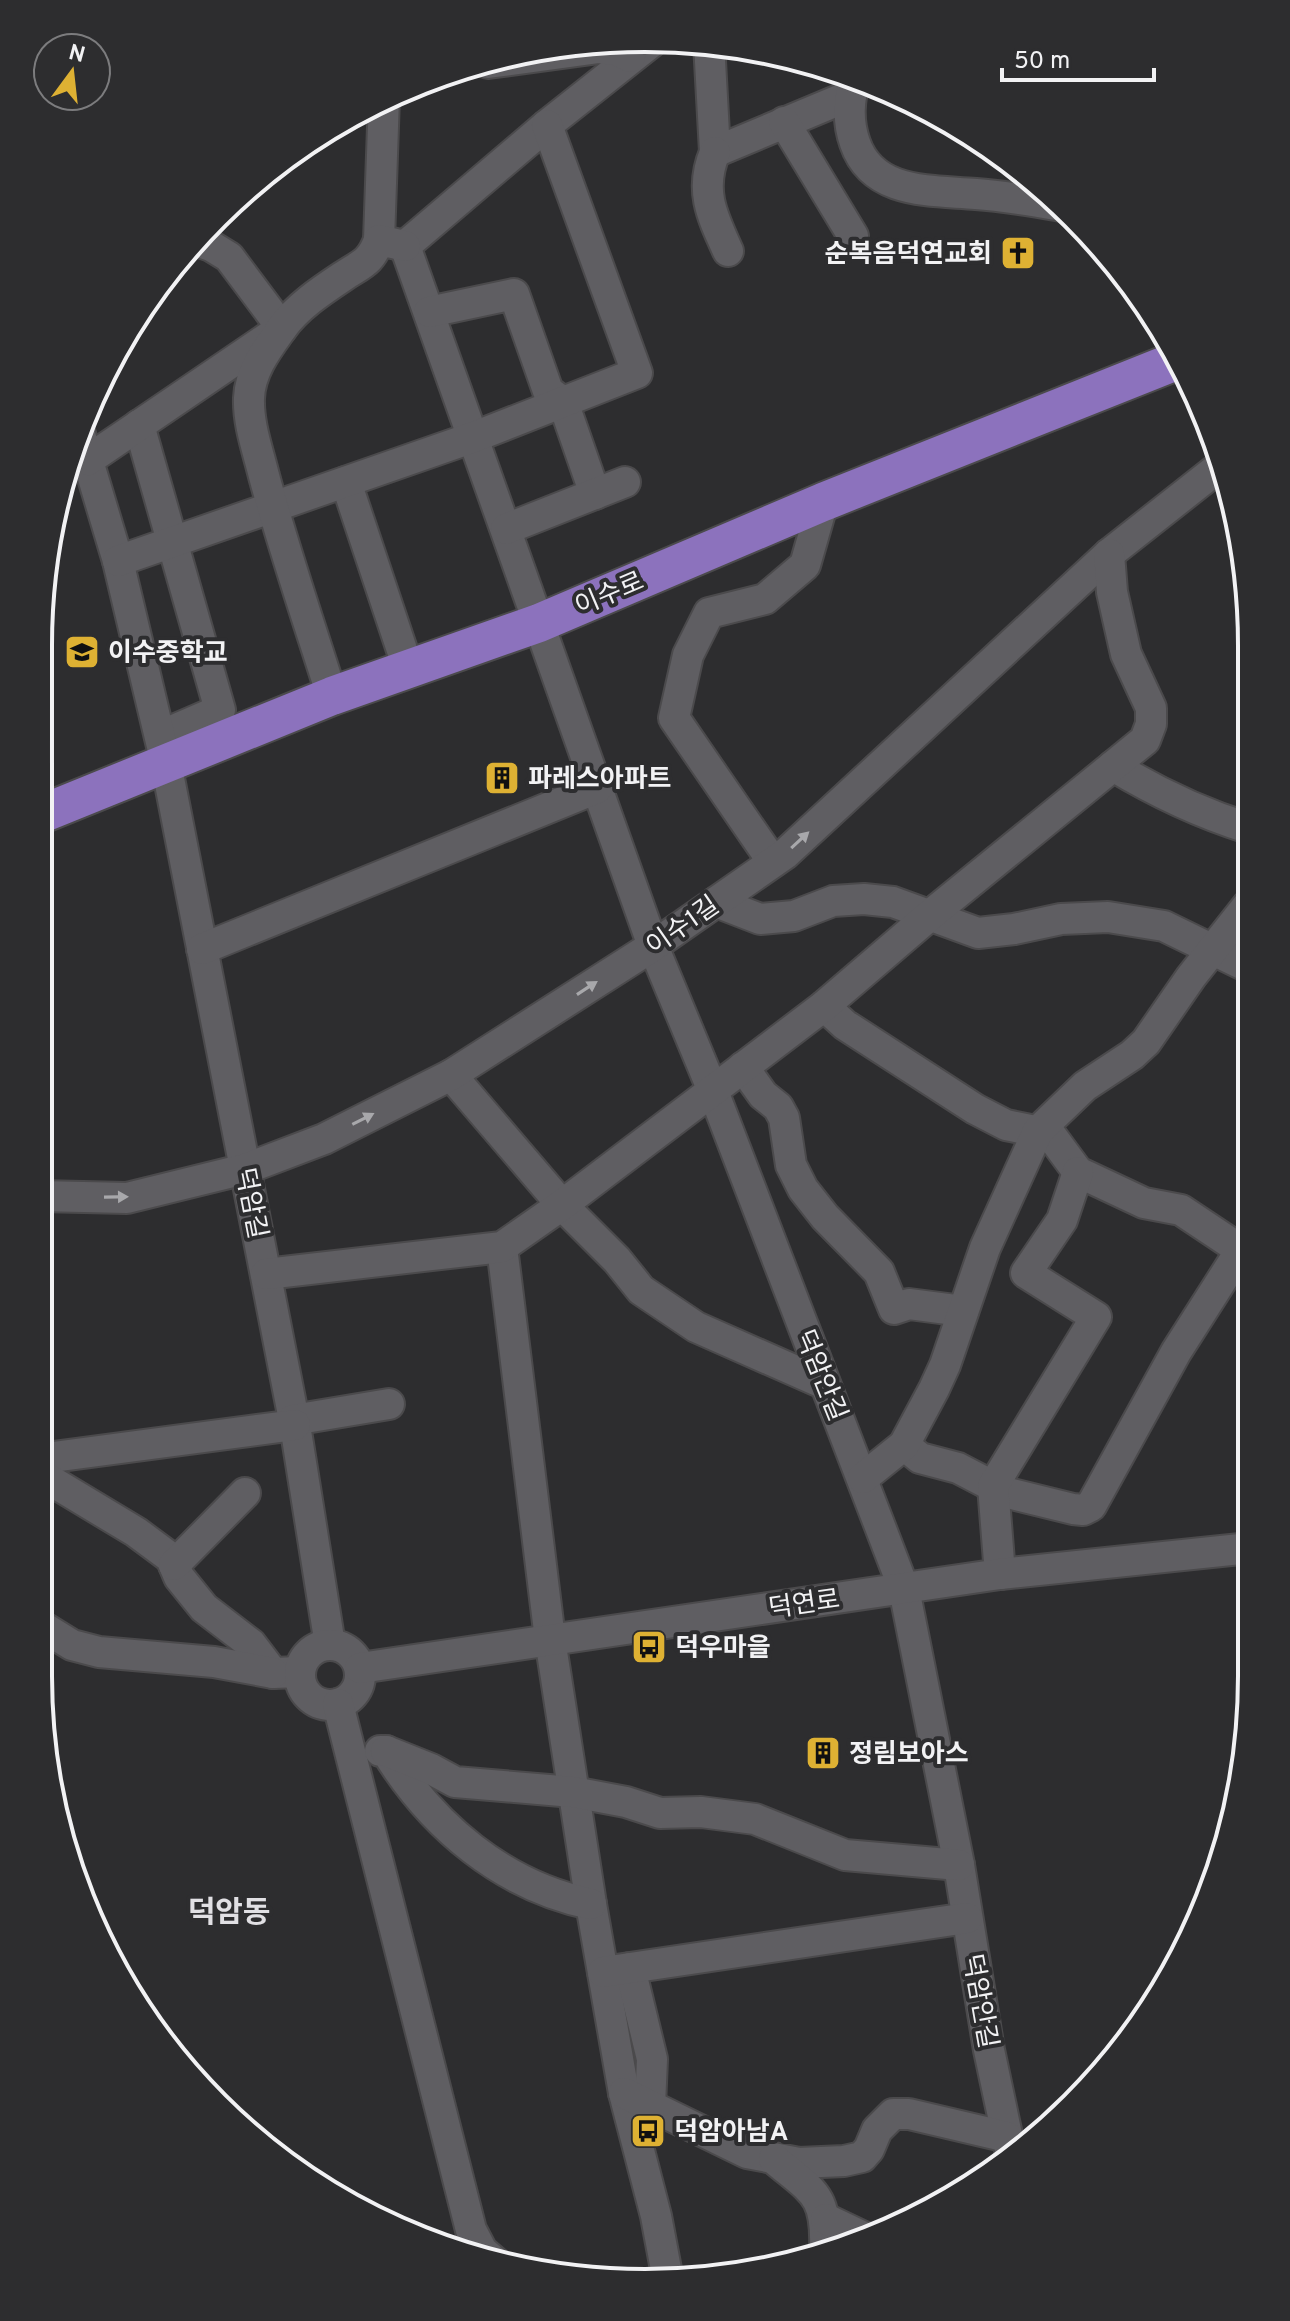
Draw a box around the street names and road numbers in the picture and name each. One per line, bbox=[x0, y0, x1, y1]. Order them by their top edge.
street label: 이수로 bbox=[570, 566, 649, 625]
street label: 이수1길 bbox=[641, 890, 726, 964]
street label: 덕암길 bbox=[227, 1165, 273, 1242]
street label: 덕암안길 bbox=[786, 1325, 853, 1426]
street label: 덕연로 bbox=[767, 1584, 842, 1627]
street label: 덕암안길 bbox=[954, 1951, 1003, 2051]

